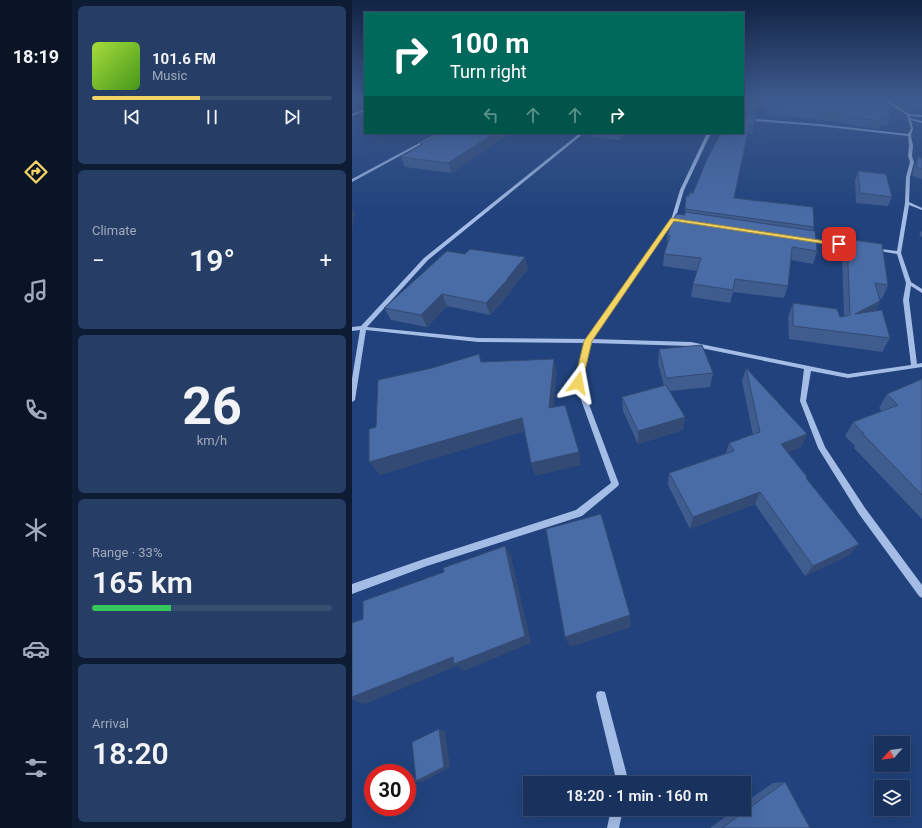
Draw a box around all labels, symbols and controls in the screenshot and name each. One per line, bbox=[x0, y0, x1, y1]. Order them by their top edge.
text: 100 m bbox=[450, 27, 529, 60]
icon: right bbox=[384, 28, 436, 80]
text: 18:19 bbox=[13, 46, 59, 67]
text: 101.6 FM bbox=[152, 50, 216, 68]
text: Turn right bbox=[450, 61, 527, 82]
text: Music bbox=[152, 68, 187, 83]
icon: left bbox=[480, 104, 502, 126]
icon: ahead bbox=[522, 104, 544, 126]
icon: ahead bbox=[564, 104, 586, 126]
icon: right bbox=[606, 104, 628, 126]
icon: previous bbox=[121, 106, 143, 128]
icon: pause bbox=[201, 106, 223, 128]
icon: next bbox=[281, 106, 303, 128]
icon: directions bbox=[22, 158, 50, 186]
text: Climate bbox=[92, 223, 136, 238]
pin bbox=[822, 227, 856, 261]
icon: arrive bbox=[828, 233, 850, 255]
text: 19° bbox=[189, 243, 235, 278]
text: − bbox=[92, 248, 105, 273]
text: + bbox=[320, 248, 332, 273]
icon: music bbox=[22, 277, 50, 305]
position arrow bbox=[557, 362, 599, 404]
text: 26 bbox=[182, 376, 242, 437]
icon: phone bbox=[22, 396, 50, 424]
text: km/h bbox=[197, 433, 227, 448]
icon: climate bbox=[22, 516, 50, 544]
text: Range · 33% bbox=[92, 545, 162, 560]
text: 165 km bbox=[92, 565, 193, 600]
icon: car bbox=[22, 635, 50, 663]
text: Arrival bbox=[92, 716, 129, 731]
text: 18:20 bbox=[92, 736, 169, 771]
north arrow bbox=[874, 736, 910, 772]
map controls bbox=[874, 736, 910, 816]
icon: filters bbox=[22, 754, 50, 782]
speed limit sign: 30 bbox=[364, 764, 416, 816]
button: layers bbox=[874, 780, 910, 816]
text: 18:20 · 1 min · 160 m bbox=[566, 787, 708, 805]

